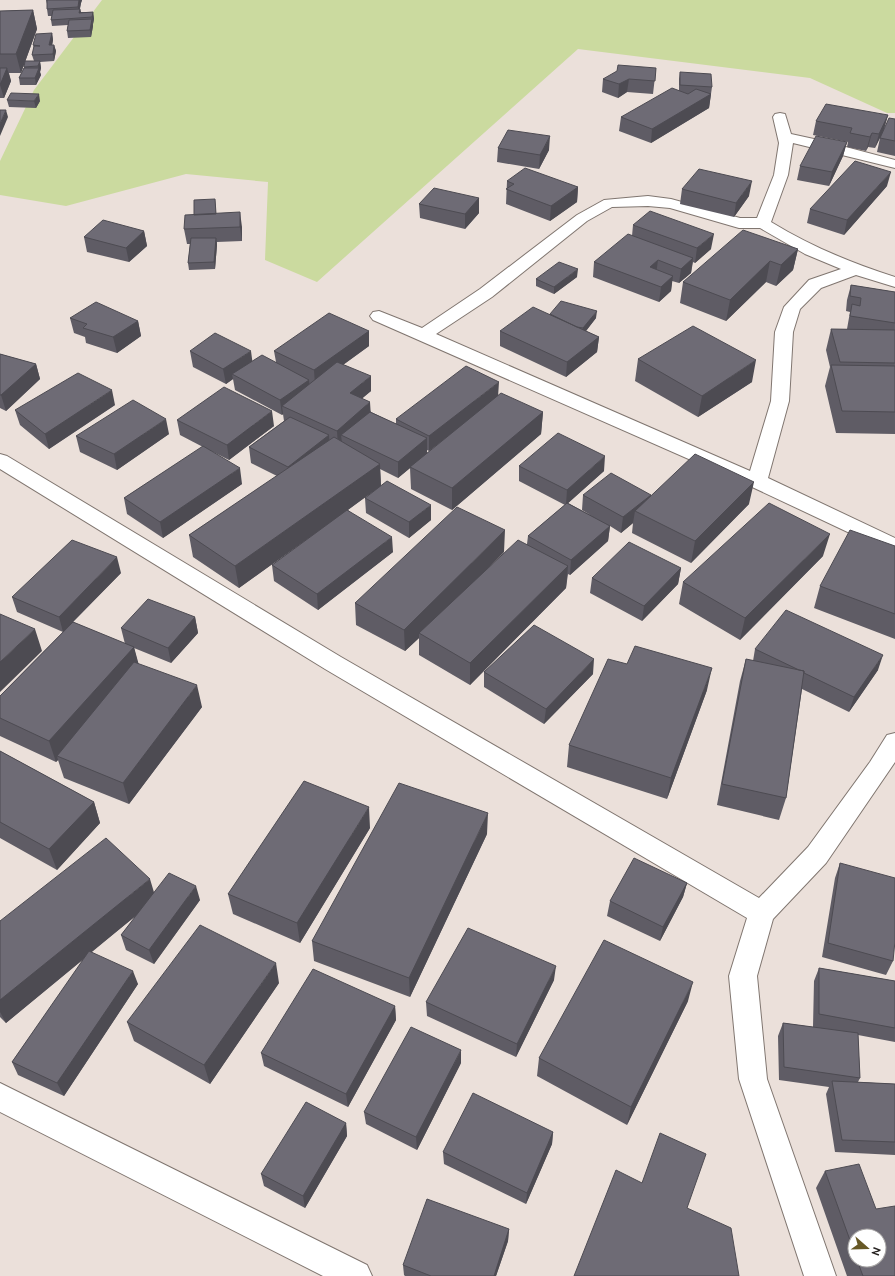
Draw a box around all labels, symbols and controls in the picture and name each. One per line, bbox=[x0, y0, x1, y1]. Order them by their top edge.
north arrow bbox=[847, 1228, 887, 1268]
text: N bbox=[869, 1246, 883, 1257]

